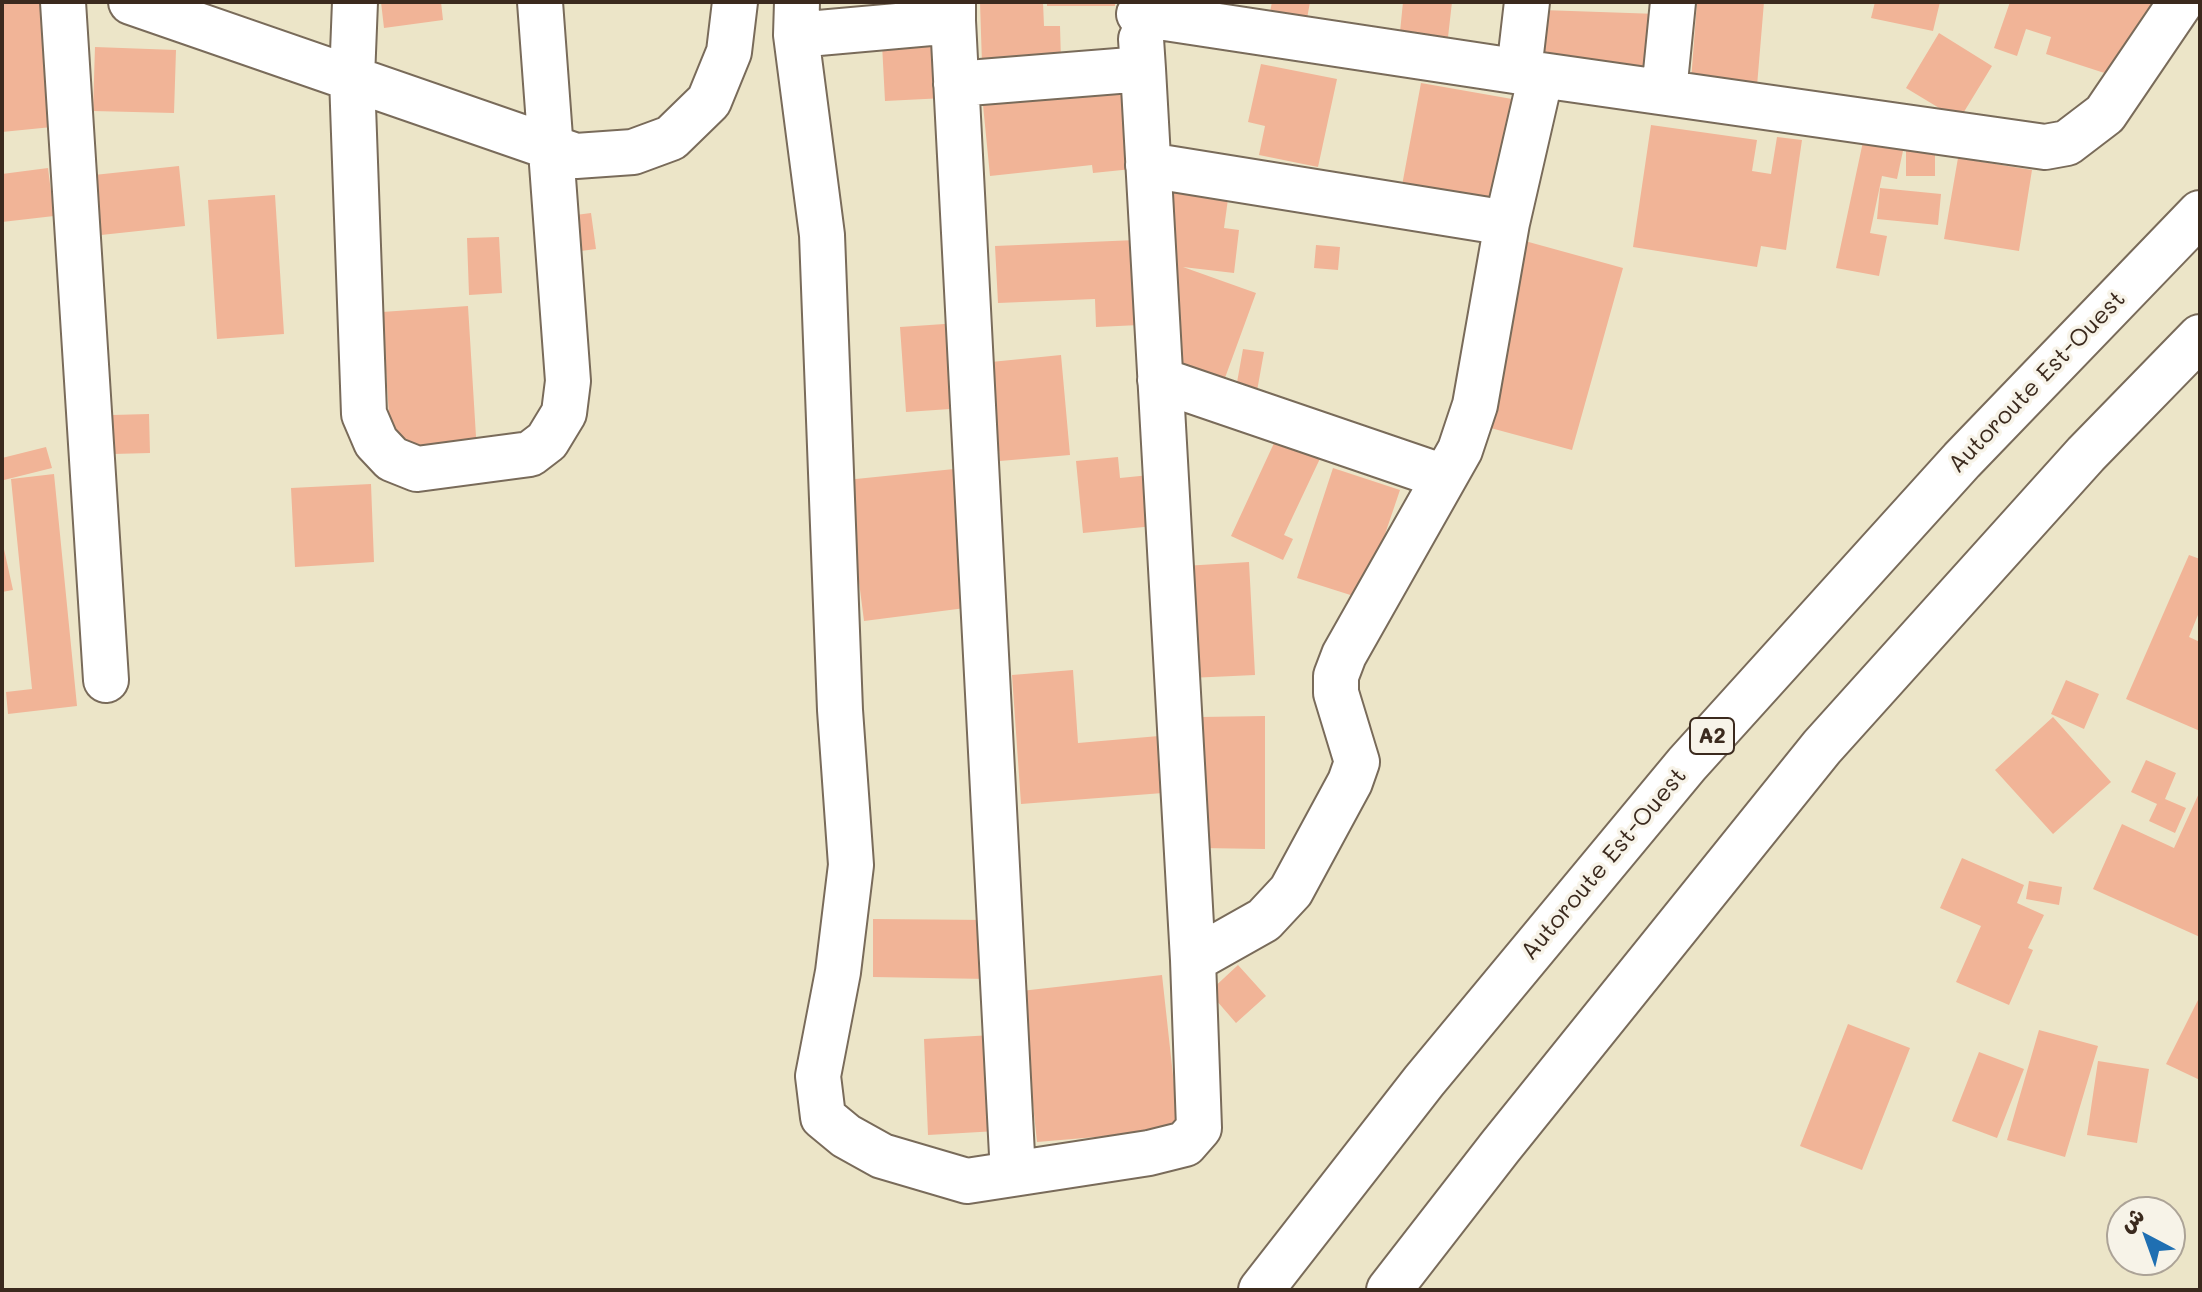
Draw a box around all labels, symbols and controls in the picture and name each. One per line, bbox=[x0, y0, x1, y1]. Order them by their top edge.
street label: Autoroute Est-Ouest bbox=[1942, 285, 2132, 479]
road number: A2 bbox=[1690, 718, 1734, 754]
street label: Autoroute Est-Ouest bbox=[1515, 762, 1693, 966]
north arrow bbox=[2106, 1196, 2186, 1276]
text: ش bbox=[2113, 1200, 2150, 1238]

